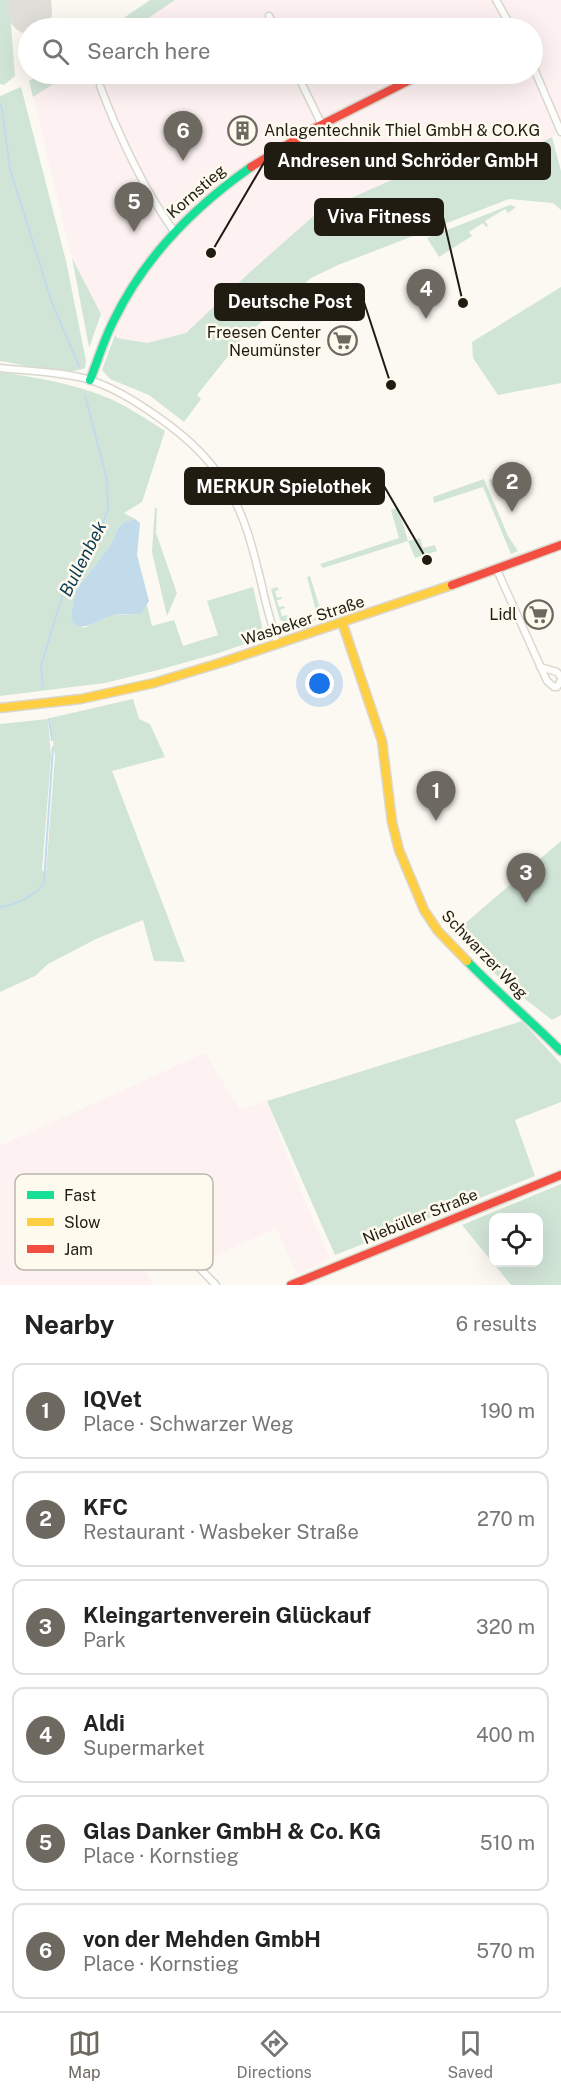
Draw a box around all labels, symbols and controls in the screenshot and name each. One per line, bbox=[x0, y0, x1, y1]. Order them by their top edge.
search box bbox=[18, 18, 543, 84]
icon: search bbox=[39, 35, 72, 68]
text: Search here bbox=[87, 38, 211, 64]
pin: 6 bbox=[164, 112, 202, 161]
building icon: Anlagentechnik Thiel GmbH & CO.KG bbox=[227, 114, 259, 146]
place label: Anlagentechnik Thiel GmbH & CO.KG bbox=[264, 121, 540, 140]
callout: Andresen und Schröder GmbH bbox=[265, 143, 550, 179]
text: Andresen und Schröder GmbH bbox=[277, 150, 539, 171]
street label: Kornstieg bbox=[163, 161, 230, 222]
pin: 5 bbox=[114, 182, 154, 232]
callout: Viva Fitness bbox=[315, 199, 443, 235]
text: Viva Fitness bbox=[327, 206, 431, 227]
pin: 4 bbox=[406, 270, 446, 319]
callout: Deutsche Post bbox=[215, 284, 364, 320]
text: Deutsche Post bbox=[228, 291, 352, 312]
place label: Freesen Center Neumünster bbox=[207, 323, 321, 360]
supermarket icon: Freesen Center Neumünster bbox=[326, 325, 358, 357]
pin: 2 bbox=[492, 462, 532, 512]
callout: MERKUR Spielothek bbox=[185, 468, 384, 504]
text: MERKUR Spielothek bbox=[196, 476, 372, 497]
water label: Bullenbek bbox=[55, 517, 111, 600]
street label: Wasbeker Straße bbox=[239, 592, 367, 649]
supermarket icon: Lidl bbox=[522, 598, 554, 630]
place label: Lidl bbox=[489, 605, 517, 624]
your location bbox=[305, 669, 334, 698]
pin: 1 bbox=[416, 772, 456, 821]
pin: 3 bbox=[506, 854, 546, 903]
street label: Schwarzer Weg bbox=[438, 906, 532, 1003]
legend bbox=[15, 1174, 213, 1270]
street label: Niebüller Straße bbox=[360, 1185, 480, 1248]
text: Fast bbox=[64, 1186, 96, 1205]
text: Slow bbox=[64, 1213, 101, 1232]
map controls bbox=[489, 1213, 543, 1267]
button: locate bbox=[489, 1213, 543, 1267]
text: Jam bbox=[64, 1240, 93, 1259]
text: Nearby bbox=[24, 1309, 114, 1340]
text: 6 results bbox=[456, 1312, 537, 1336]
text: IQVet bbox=[83, 1386, 142, 1412]
text: 1 bbox=[41, 1399, 50, 1423]
text: 190 m bbox=[480, 1399, 535, 1423]
text: Place · Schwarzer Weg bbox=[83, 1412, 294, 1436]
text: KFC bbox=[83, 1494, 128, 1520]
text: 2 bbox=[39, 1507, 52, 1531]
text: 270 m bbox=[477, 1507, 535, 1531]
text: Restaurant · Wasbeker Straße bbox=[83, 1520, 359, 1544]
text: Kleingartenverein Glückauf bbox=[83, 1602, 371, 1628]
text: 3 bbox=[39, 1615, 52, 1639]
text: 320 m bbox=[476, 1615, 535, 1639]
text: Park bbox=[83, 1628, 126, 1652]
text: Aldi bbox=[83, 1710, 125, 1736]
text: 4 bbox=[39, 1723, 52, 1747]
text: 400 m bbox=[476, 1723, 535, 1747]
text: Supermarket bbox=[83, 1736, 205, 1760]
text: Glas Danker GmbH & Co. KG bbox=[83, 1818, 381, 1844]
text: 5 bbox=[39, 1831, 52, 1855]
text: 510 m bbox=[480, 1831, 535, 1855]
text: Place · Kornstieg bbox=[83, 1844, 239, 1868]
text: von der Mehden GmbH bbox=[83, 1926, 321, 1952]
text: 6 bbox=[39, 1939, 52, 1963]
text: 570 m bbox=[476, 1939, 535, 1963]
text: Place · Kornstieg bbox=[83, 1952, 239, 1976]
tab: Map bbox=[68, 2027, 101, 2082]
tab: Directions bbox=[237, 2027, 312, 2082]
tab: Saved bbox=[447, 2027, 493, 2082]

